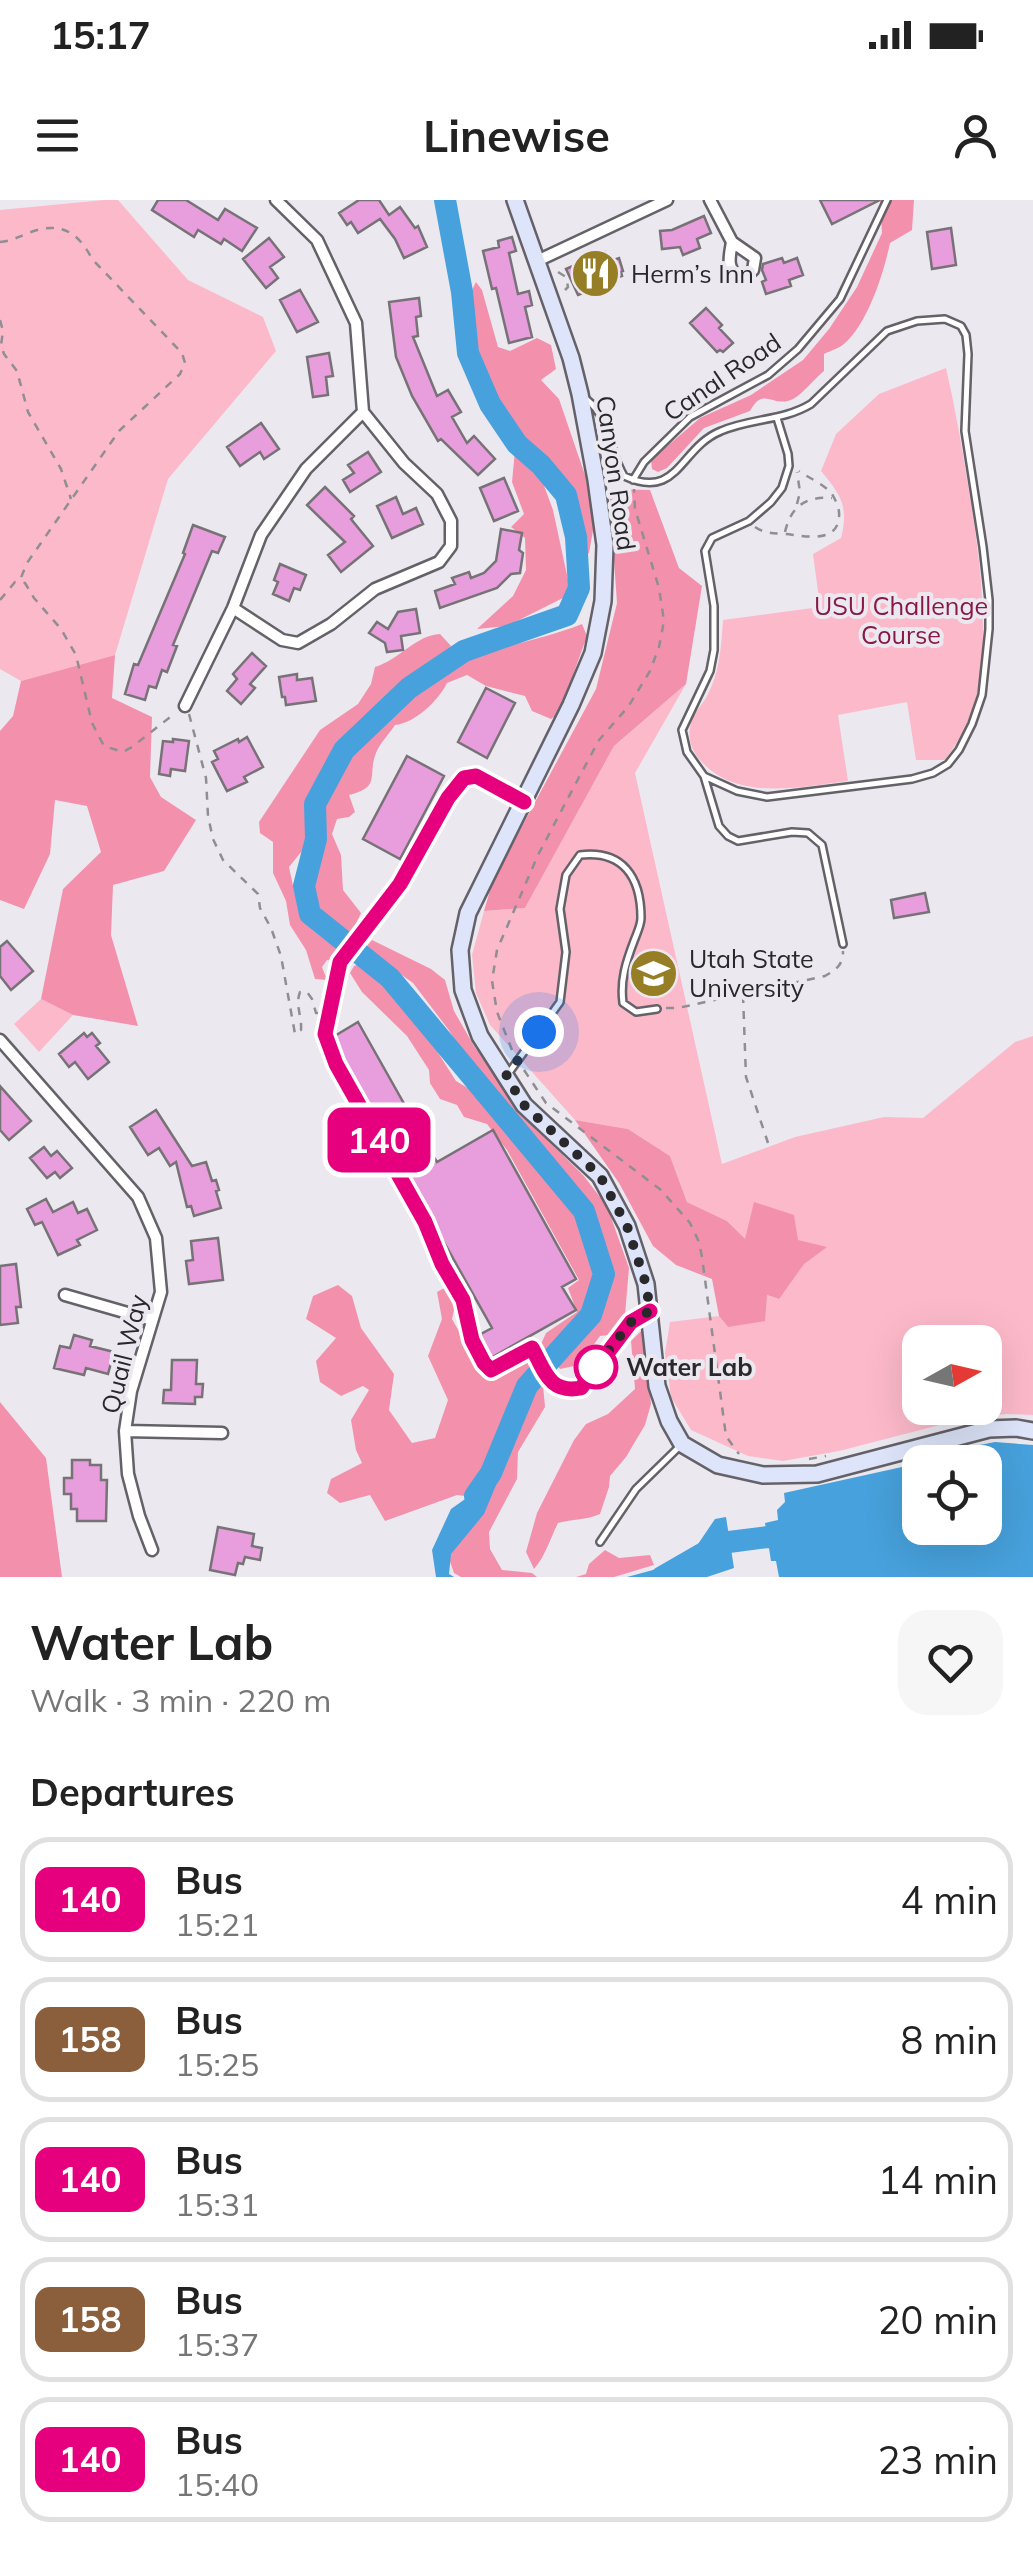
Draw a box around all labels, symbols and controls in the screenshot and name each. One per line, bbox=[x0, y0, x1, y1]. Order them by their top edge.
text: 15:17 bbox=[50, 11, 151, 59]
text: Linewise bbox=[423, 107, 610, 163]
icon: menu bbox=[30, 108, 85, 163]
icon: person bbox=[948, 108, 1003, 163]
restaurant icon: Herm’s Inn bbox=[570, 248, 622, 300]
place label: Herm’s Inn bbox=[631, 258, 754, 289]
street label: Canal Road bbox=[657, 326, 786, 427]
street label: Canyon Road bbox=[590, 394, 643, 552]
park label: USU Challenge Course bbox=[814, 590, 988, 650]
place label: Utah State University bbox=[689, 943, 814, 1003]
school or university icon: Utah State University bbox=[628, 947, 680, 999]
your location bbox=[514, 1007, 564, 1057]
line badge: 140 bbox=[322, 1108, 436, 1172]
text: 140 bbox=[347, 1118, 411, 1162]
street label: Quail Way bbox=[94, 1291, 153, 1417]
north arrow bbox=[902, 1325, 1002, 1425]
map controls bbox=[902, 1325, 1002, 1545]
marker: Water Lab bbox=[575, 1346, 617, 1388]
place label: Water Lab bbox=[626, 1351, 753, 1382]
button: locate bbox=[902, 1445, 1002, 1545]
button: heart bbox=[898, 1610, 1003, 1715]
text: Water Lab bbox=[30, 1612, 273, 1672]
text: Walk · 3 min · 220 m bbox=[30, 1680, 331, 1720]
text: Departures bbox=[30, 1768, 234, 1816]
text: Bus bbox=[175, 1856, 243, 1904]
text: 4 min bbox=[901, 1876, 998, 1924]
text: 140 bbox=[58, 1877, 122, 1921]
text: 15:21 bbox=[175, 1904, 259, 1944]
text: Bus bbox=[175, 1996, 243, 2044]
text: 8 min bbox=[901, 2016, 998, 2064]
text: 158 bbox=[58, 2017, 122, 2061]
text: 15:25 bbox=[175, 2044, 259, 2084]
text: Bus bbox=[175, 2136, 243, 2184]
text: 14 min bbox=[878, 2156, 998, 2204]
text: 140 bbox=[58, 2157, 122, 2201]
text: 15:31 bbox=[175, 2184, 259, 2224]
text: Bus bbox=[175, 2276, 243, 2324]
text: 20 min bbox=[878, 2296, 998, 2344]
text: 158 bbox=[58, 2297, 122, 2341]
text: 15:37 bbox=[175, 2324, 259, 2364]
text: Bus bbox=[175, 2416, 243, 2464]
text: 23 min bbox=[878, 2436, 998, 2484]
text: 140 bbox=[58, 2437, 122, 2481]
text: 15:40 bbox=[175, 2464, 259, 2504]

